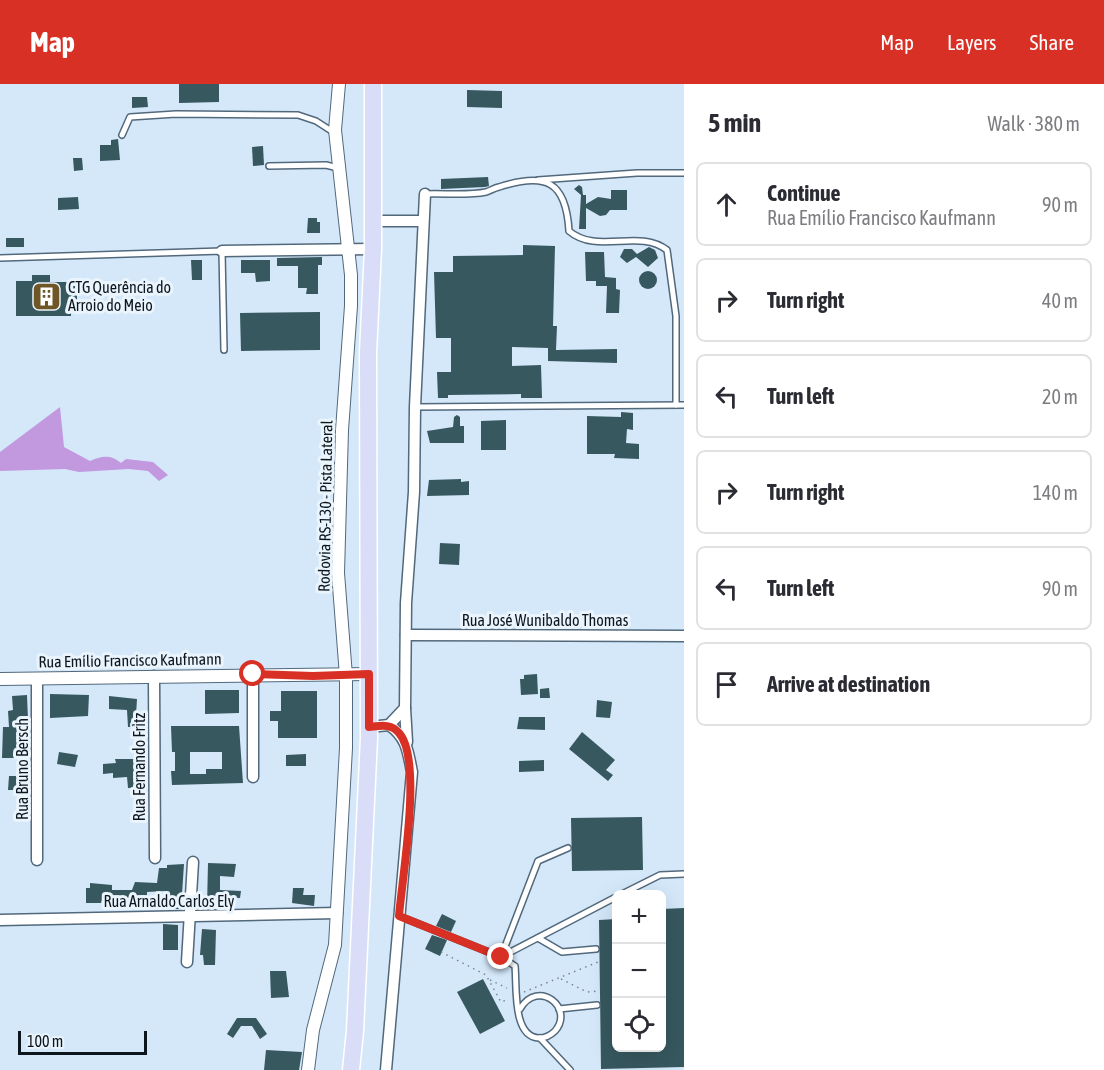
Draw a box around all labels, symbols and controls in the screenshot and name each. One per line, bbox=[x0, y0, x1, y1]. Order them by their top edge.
text: Map bbox=[30, 26, 75, 58]
text: Map bbox=[880, 30, 914, 54]
text: Layers bbox=[947, 30, 997, 54]
text: Share bbox=[1030, 30, 1074, 54]
text: 5 min bbox=[708, 108, 761, 138]
text: Walk · 380 m bbox=[988, 112, 1080, 135]
text: Continue bbox=[767, 180, 841, 206]
icon: ahead bbox=[710, 188, 743, 221]
text: 90 m bbox=[1042, 193, 1078, 216]
text: Rua Emílio Francisco Kaufmann bbox=[767, 206, 996, 229]
place label: CTG Querência do Arroio do Meio bbox=[68, 278, 171, 314]
building icon: CTG Querência do Arroio do Meio bbox=[31, 280, 63, 312]
icon: right bbox=[710, 284, 743, 317]
text: Turn right bbox=[767, 287, 844, 313]
text: 40 m bbox=[1042, 289, 1078, 312]
icon: left bbox=[710, 380, 743, 413]
text: Turn left bbox=[767, 383, 834, 409]
text: 20 m bbox=[1042, 385, 1078, 408]
street label: Rodovia RS-130 - Pista Lateral bbox=[315, 419, 336, 592]
icon: right bbox=[710, 476, 743, 509]
text: Turn right bbox=[767, 479, 844, 505]
text: 140 m bbox=[1033, 481, 1078, 504]
icon: left bbox=[710, 572, 743, 605]
text: Turn left bbox=[767, 575, 834, 601]
text: 90 m bbox=[1042, 577, 1078, 600]
street label: Rua José Wunibaldo Thomas bbox=[462, 611, 629, 629]
street label: Rua Emílio Francisco Kaufmann bbox=[38, 649, 222, 671]
route start bbox=[239, 660, 265, 686]
icon: arrive bbox=[710, 668, 743, 701]
text: Arrive at destination bbox=[767, 671, 930, 697]
street label: Rua Fernando Fritz bbox=[130, 712, 148, 821]
street label: Rua Bruno Bersch bbox=[13, 718, 31, 820]
map controls bbox=[612, 890, 666, 1052]
button: + bbox=[612, 890, 666, 944]
street label: Rua Arnaldo Carlos Ely bbox=[104, 892, 235, 911]
route end bbox=[487, 943, 513, 969]
button: − bbox=[612, 944, 666, 998]
button: locate bbox=[612, 998, 666, 1052]
scale bar bbox=[18, 1028, 147, 1056]
text: 100 m bbox=[27, 1032, 63, 1050]

